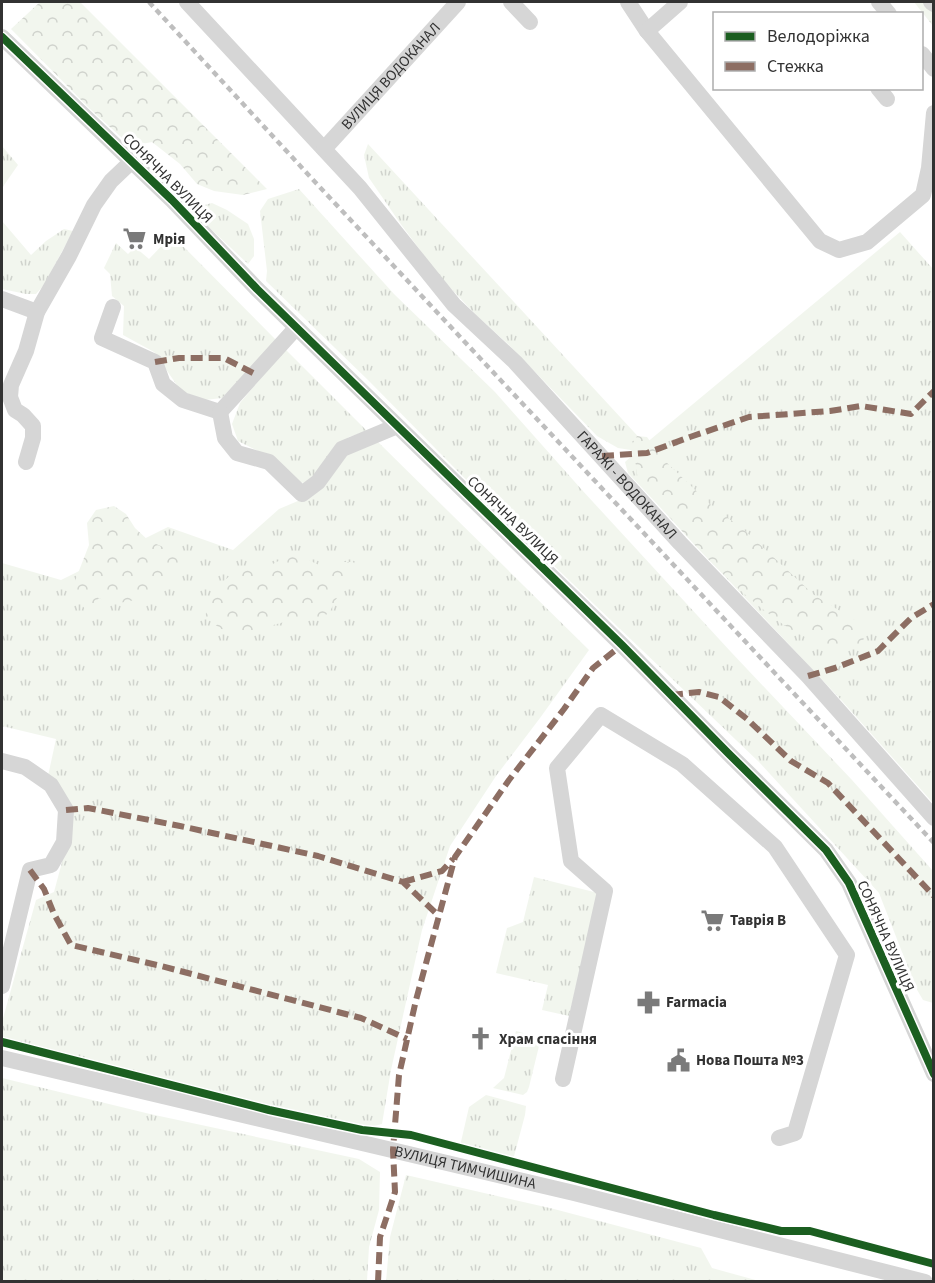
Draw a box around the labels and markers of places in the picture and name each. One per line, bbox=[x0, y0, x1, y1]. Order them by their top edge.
supermarket icon: Мрія bbox=[122, 226, 148, 252]
place label: Мрія bbox=[153, 229, 185, 250]
supermarket icon: Таврія В bbox=[699, 907, 725, 933]
place label: Таврія В bbox=[730, 910, 786, 931]
pharmacy icon: Farmacia bbox=[635, 989, 661, 1015]
place label: Farmacia bbox=[666, 992, 727, 1013]
church icon: Храм спасіння bbox=[468, 1026, 494, 1052]
place label: Храм спасіння bbox=[499, 1029, 597, 1050]
public building icon: Нова Пошта №3 bbox=[665, 1047, 691, 1073]
place label: Нова Пошта №3 bbox=[696, 1050, 804, 1071]

